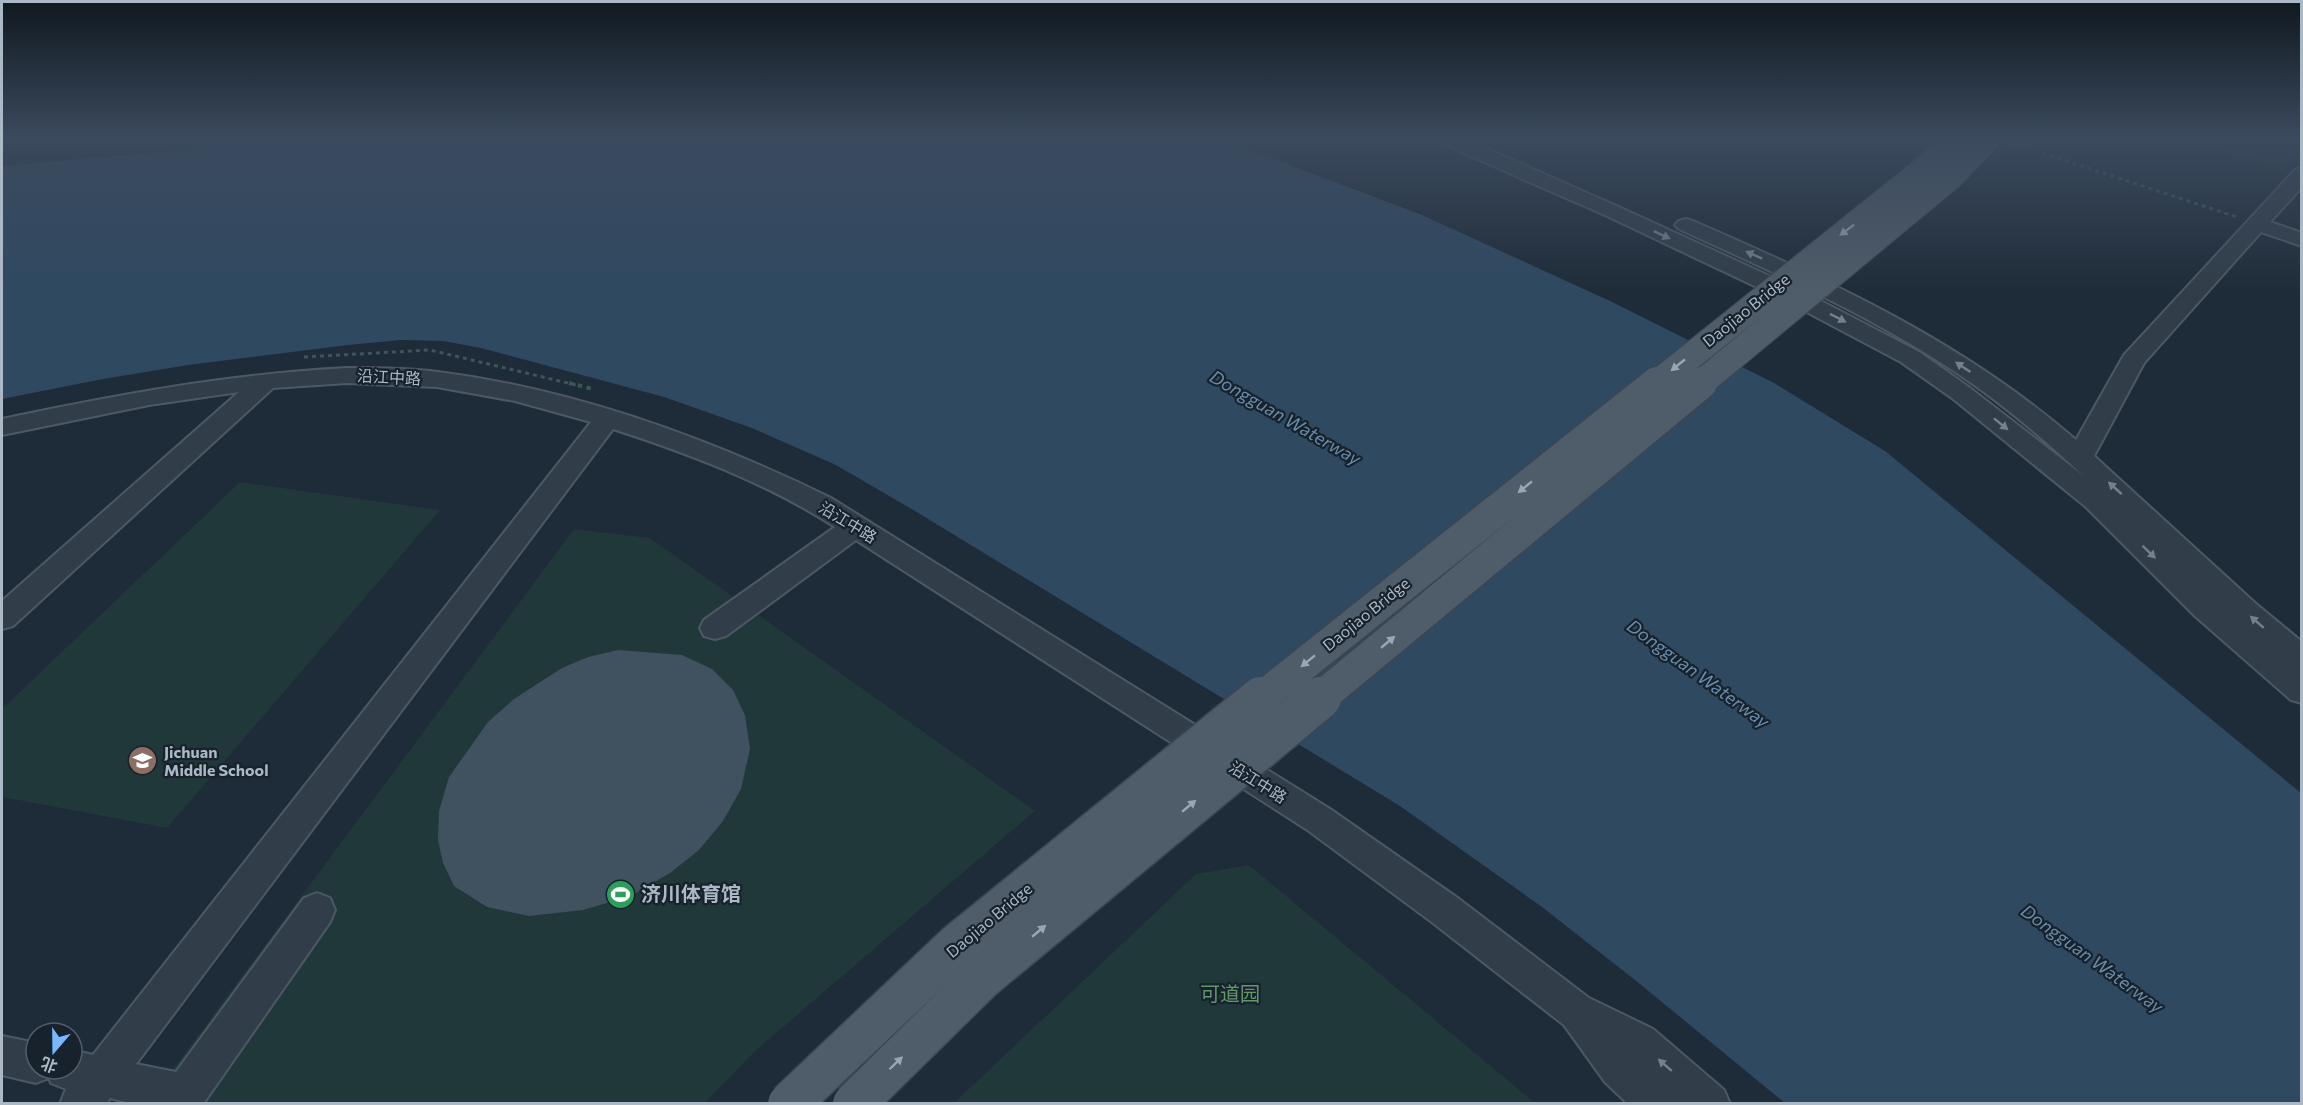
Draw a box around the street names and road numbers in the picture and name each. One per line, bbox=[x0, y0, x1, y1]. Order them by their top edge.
street label: Daojiao Bridge bbox=[1699, 269, 1793, 350]
street label: 沿江中路 bbox=[357, 365, 421, 388]
street label: 沿江中路 bbox=[816, 497, 881, 546]
street label: Daojiao Bridge bbox=[1319, 573, 1413, 654]
street label: 沿江中路 bbox=[1226, 757, 1290, 807]
street label: Daojiao Bridge bbox=[942, 878, 1035, 961]

